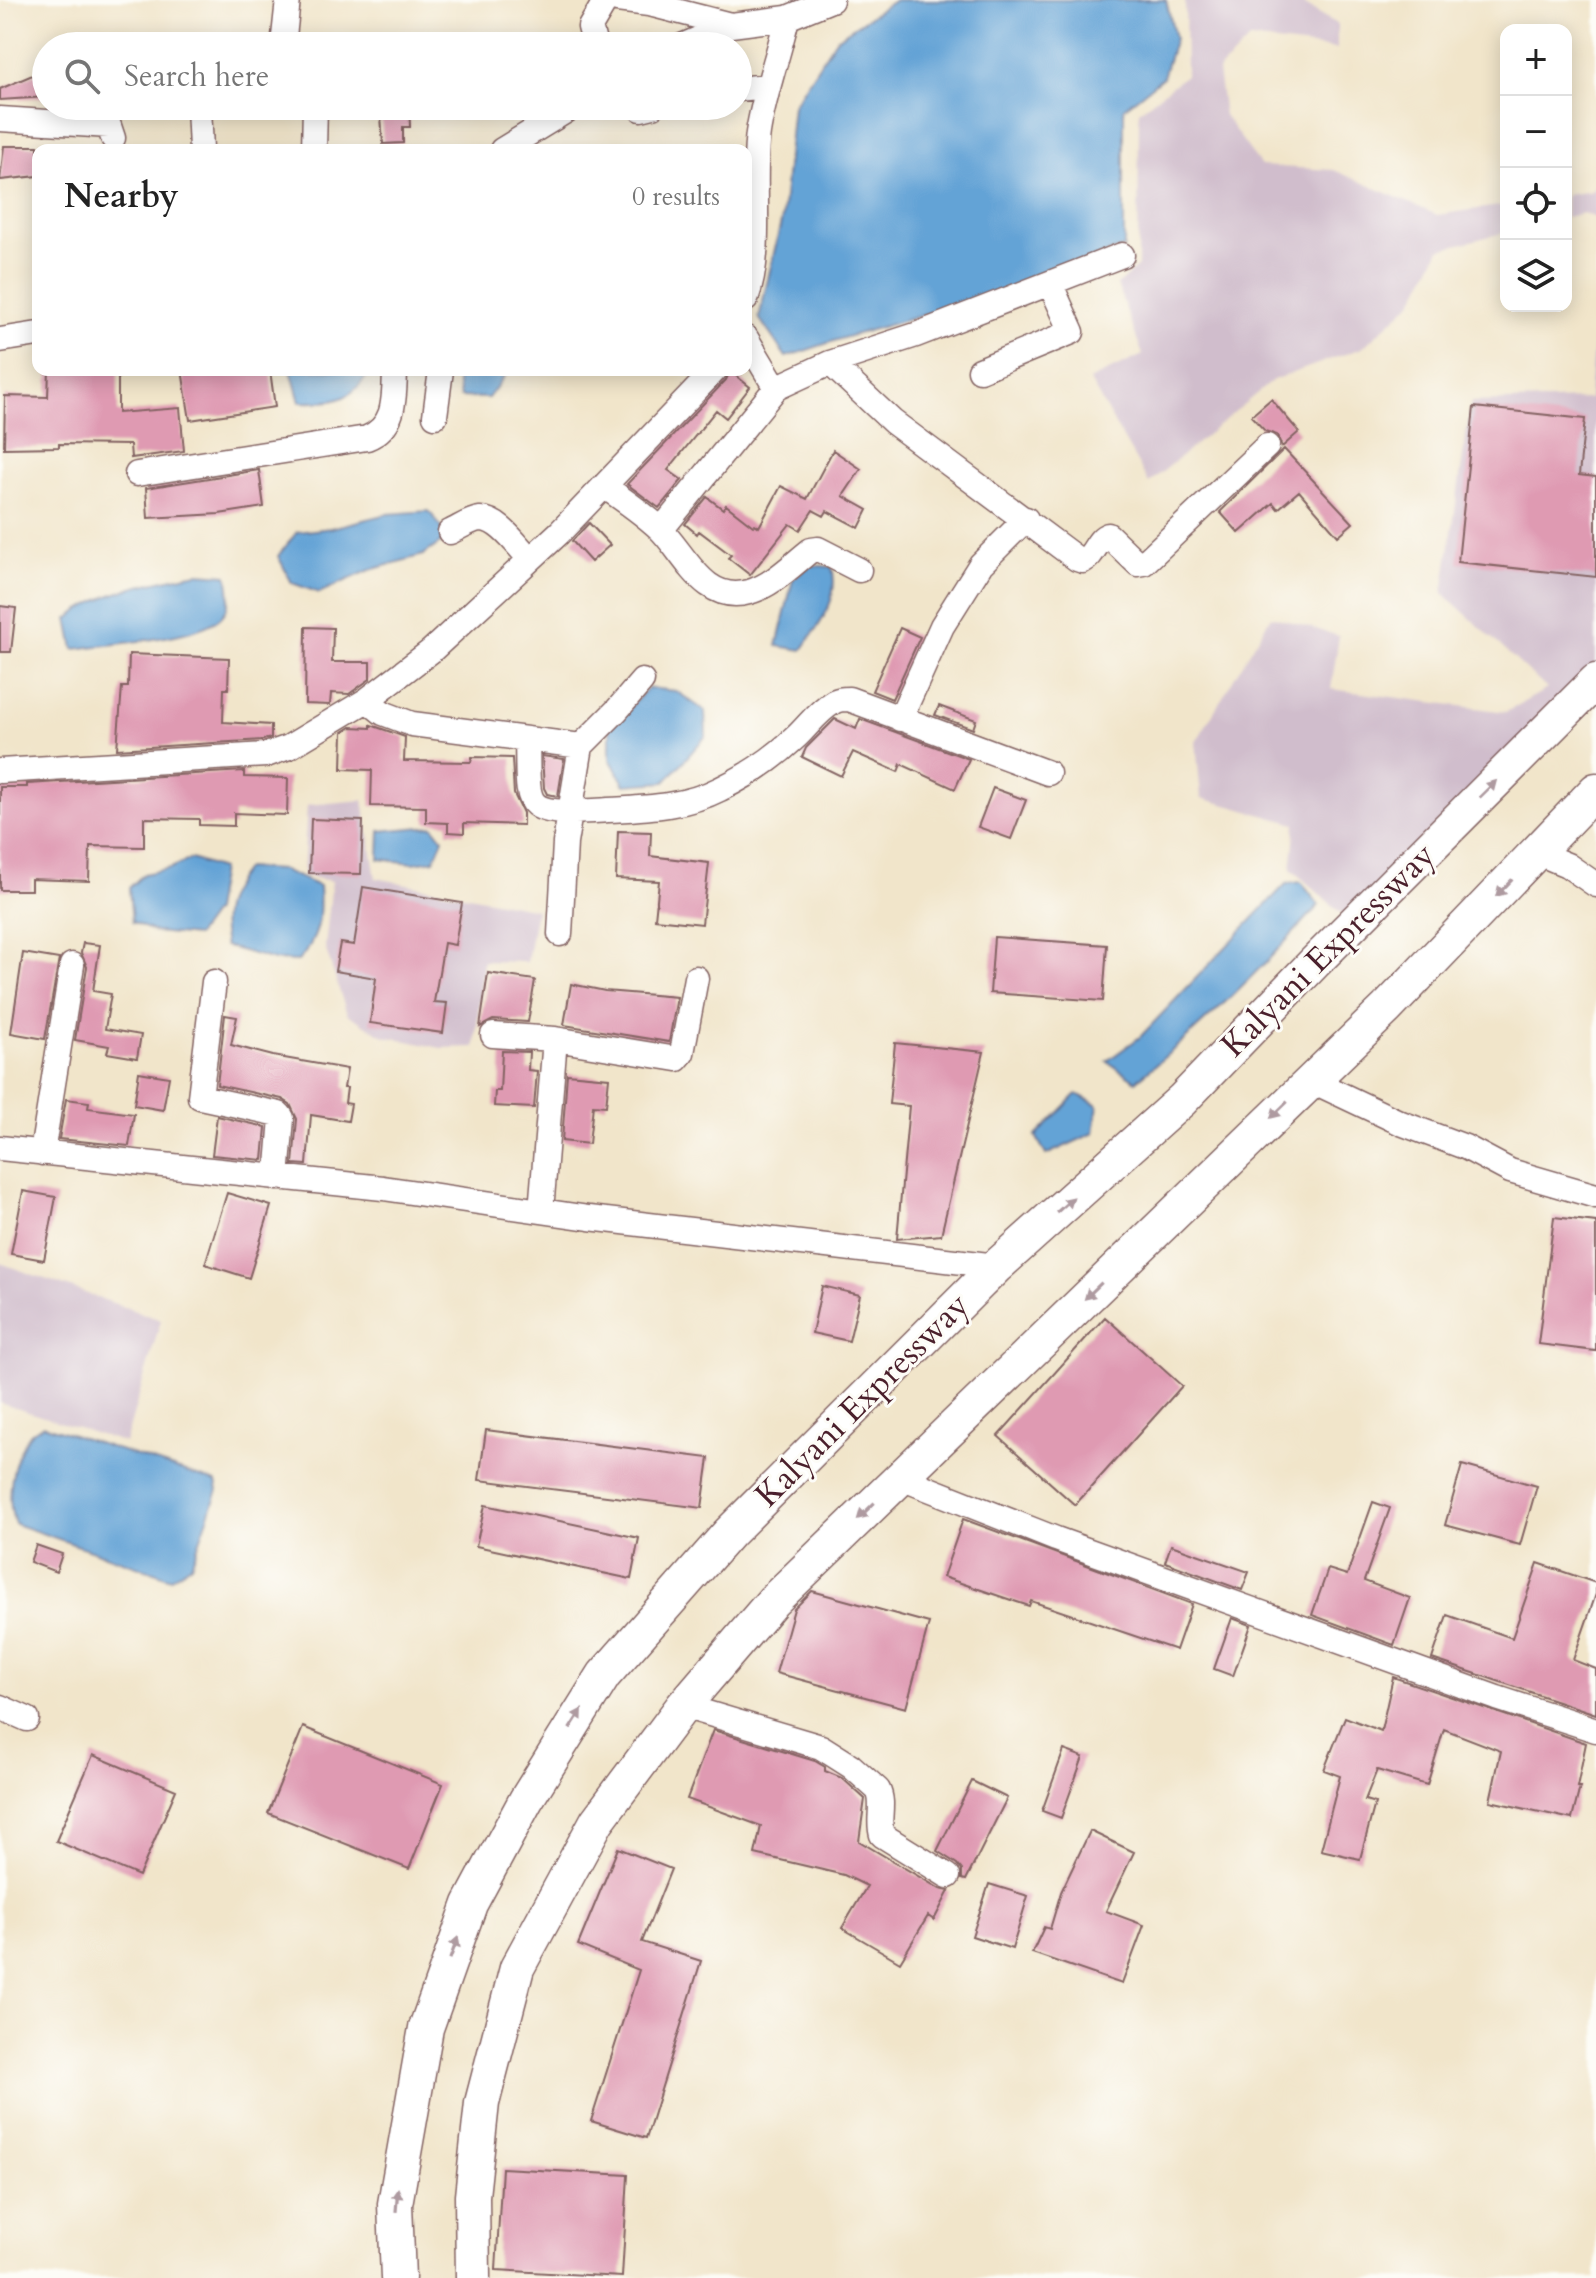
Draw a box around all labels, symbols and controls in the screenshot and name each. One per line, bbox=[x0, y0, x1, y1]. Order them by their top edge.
map controls bbox=[1500, 24, 1572, 312]
button: + bbox=[1500, 24, 1572, 96]
search box bbox=[32, 32, 752, 120]
icon: search bbox=[60, 54, 104, 98]
text: Search here bbox=[124, 56, 269, 97]
button: − bbox=[1500, 96, 1572, 168]
button: locate bbox=[1500, 168, 1572, 240]
text: Nearby bbox=[64, 173, 179, 219]
text: 0 results bbox=[632, 179, 720, 214]
button: layers bbox=[1500, 240, 1572, 312]
one-way arrow bbox=[1478, 780, 1497, 799]
street label: Kalyani Expressway bbox=[1211, 833, 1445, 1067]
one-way arrow bbox=[1495, 878, 1514, 897]
one-way arrow bbox=[1270, 1100, 1289, 1119]
one-way arrow bbox=[1055, 1196, 1074, 1214]
one-way arrow bbox=[1084, 1282, 1103, 1300]
street label: Kalyani Expressway bbox=[745, 1283, 979, 1517]
one-way arrow bbox=[857, 1502, 876, 1520]
one-way arrow bbox=[569, 1708, 583, 1730]
one-way arrow bbox=[448, 1936, 461, 1960]
one-way arrow bbox=[390, 2187, 403, 2212]

